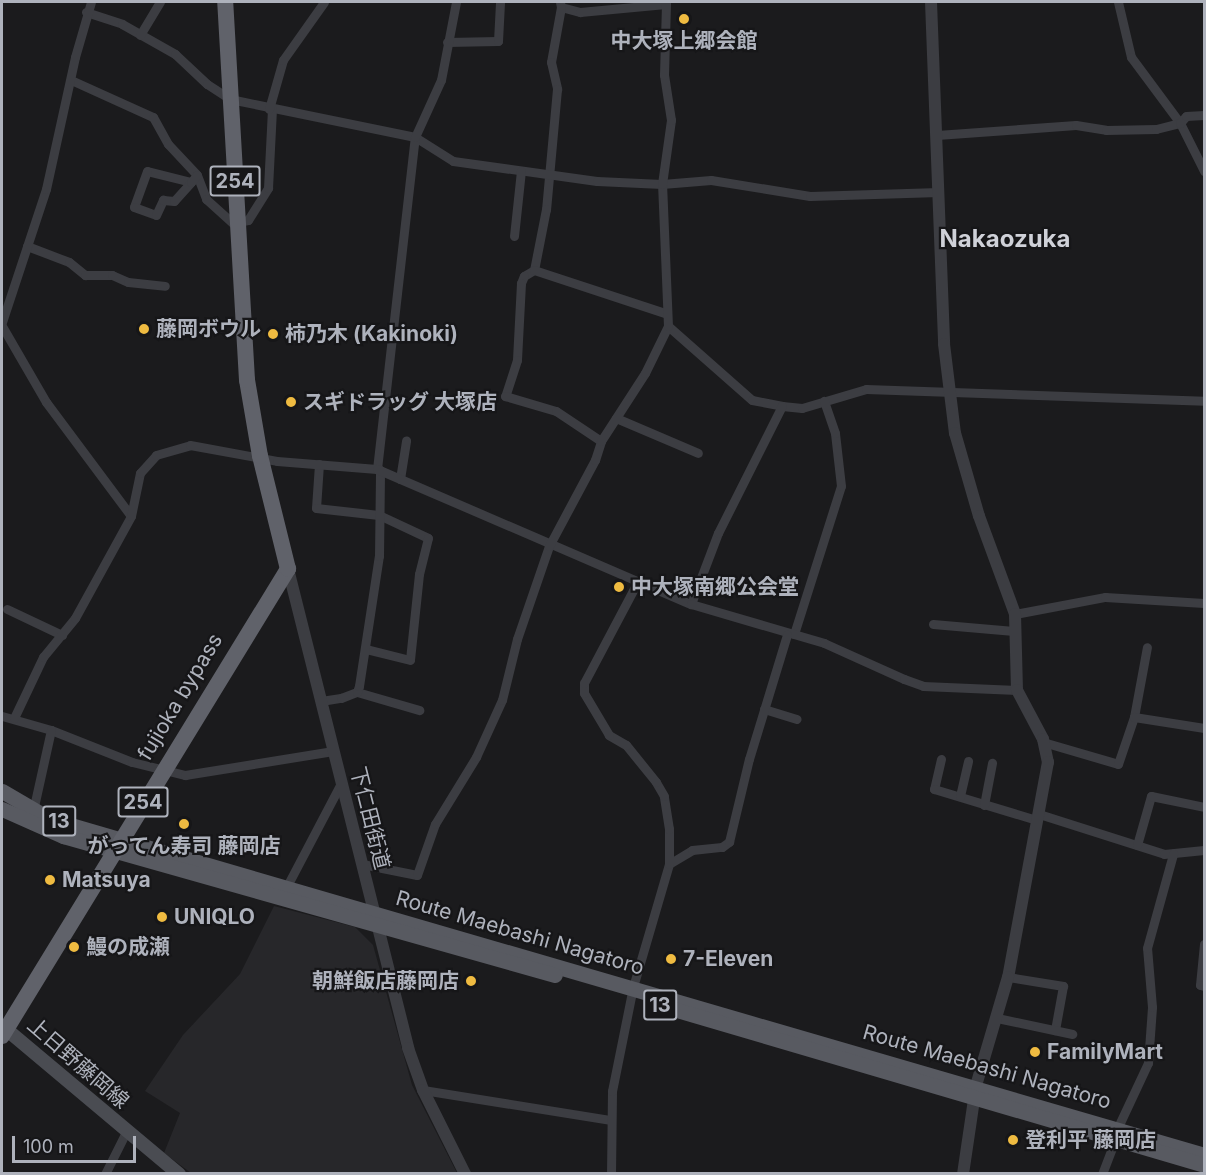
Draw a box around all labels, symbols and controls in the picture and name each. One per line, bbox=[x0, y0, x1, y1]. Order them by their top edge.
marker: 中大塚上郷会館 bbox=[677, 12, 691, 26]
place label: 中大塚上郷会館 bbox=[611, 28, 757, 54]
road number: 254 bbox=[210, 164, 260, 198]
district label: Nakaozuka bbox=[940, 225, 1070, 253]
place label: 藤岡ボウル bbox=[156, 316, 261, 342]
place label: 柿乃木 (Kakinoki) bbox=[285, 321, 458, 347]
marker: 藤岡ボウル bbox=[137, 322, 151, 336]
marker: 柿乃木 (Kakinoki) bbox=[266, 327, 280, 341]
place label: スギドラッグ 大塚店 bbox=[303, 389, 497, 415]
marker: スギドラッグ 大塚店 bbox=[284, 395, 298, 409]
place label: 中大塚南郷公会堂 bbox=[631, 574, 799, 600]
marker: 中大塚南郷公会堂 bbox=[612, 580, 626, 594]
street label: fujioka bypass bbox=[132, 629, 228, 765]
street label: 下仁田街道 bbox=[345, 764, 395, 872]
road number: 254 bbox=[118, 785, 168, 819]
road number: 13 bbox=[41, 804, 77, 838]
marker: がってん寿司 藤岡店 bbox=[177, 817, 191, 831]
place label: がってん寿司 藤岡店 bbox=[87, 833, 281, 859]
place label: Matsuya bbox=[62, 867, 151, 893]
marker: Matsuya bbox=[43, 873, 57, 887]
street label: Route Maebashi Nagatoro bbox=[393, 885, 647, 981]
place label: UNIQLO bbox=[174, 904, 255, 930]
marker: UNIQLO bbox=[155, 910, 169, 924]
place label: 鰻の成瀬 bbox=[86, 934, 170, 960]
marker: 鰻の成瀬 bbox=[67, 940, 81, 954]
place label: 7-Eleven bbox=[683, 946, 773, 972]
marker: 7-Eleven bbox=[664, 952, 678, 966]
place label: 朝鮮飯店藤岡店 bbox=[312, 968, 459, 994]
marker: 朝鮮飯店藤岡店 bbox=[464, 974, 478, 988]
road number: 13 bbox=[642, 988, 678, 1022]
street label: 上日野藤岡線 bbox=[22, 1012, 134, 1114]
street label: Route Maebashi Nagatoro bbox=[860, 1019, 1114, 1115]
place label: FamilyMart bbox=[1047, 1039, 1163, 1065]
marker: FamilyMart bbox=[1028, 1045, 1042, 1059]
scale bar bbox=[15, 1124, 140, 1162]
place label: 登利平 藤岡店 bbox=[1025, 1127, 1156, 1153]
marker: 登利平 藤岡店 bbox=[1006, 1133, 1020, 1147]
text: 100 m bbox=[23, 1136, 74, 1157]

